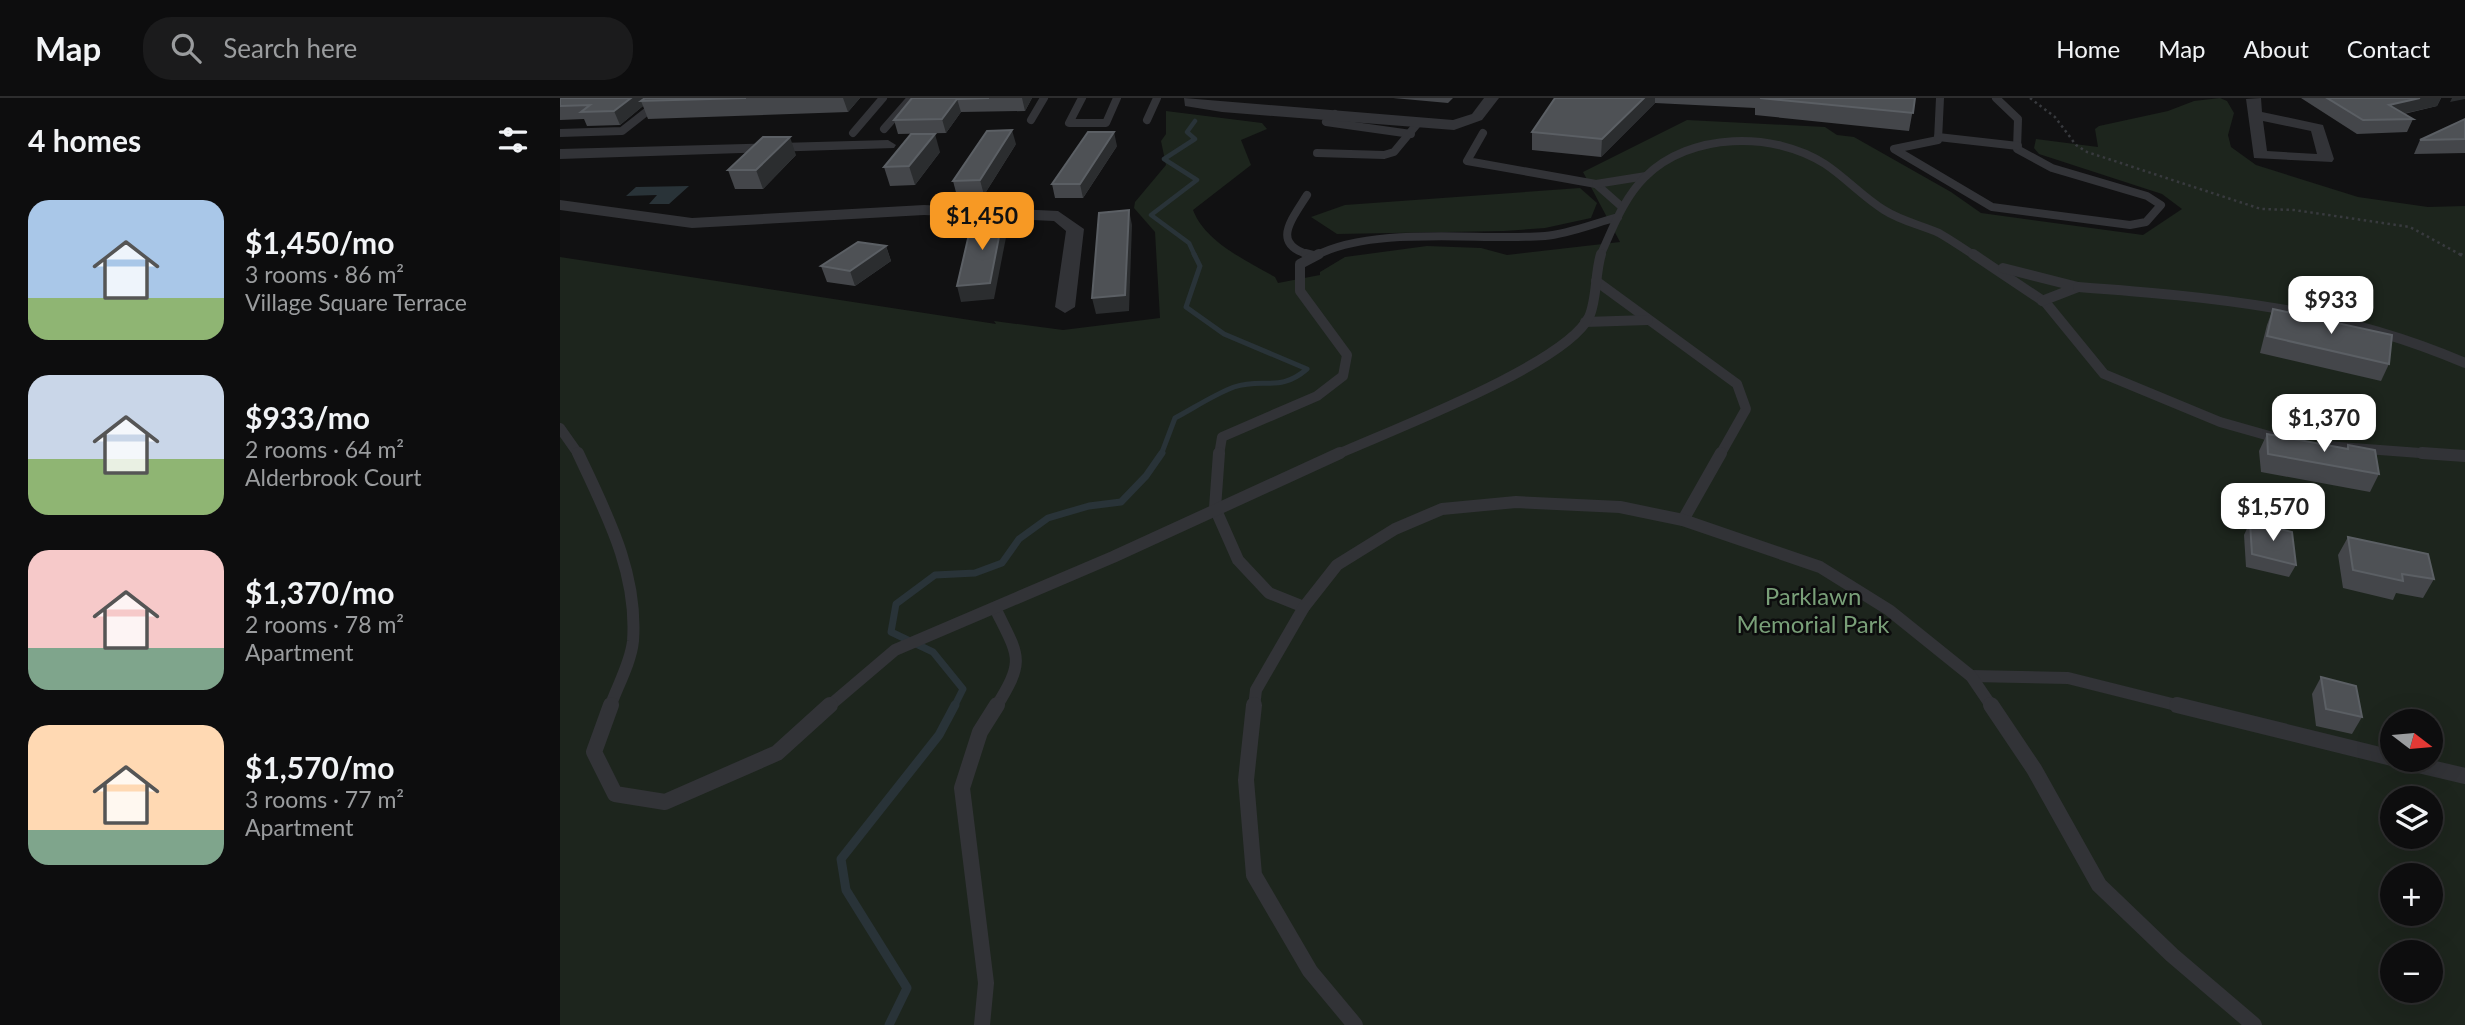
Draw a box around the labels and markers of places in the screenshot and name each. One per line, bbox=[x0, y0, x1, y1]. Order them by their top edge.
pin: $1,450 bbox=[925, 192, 1039, 252]
pin: $933 bbox=[2290, 276, 2372, 336]
pin: $1,370 bbox=[2267, 394, 2381, 454]
pin: $1,570 bbox=[2216, 484, 2330, 543]

